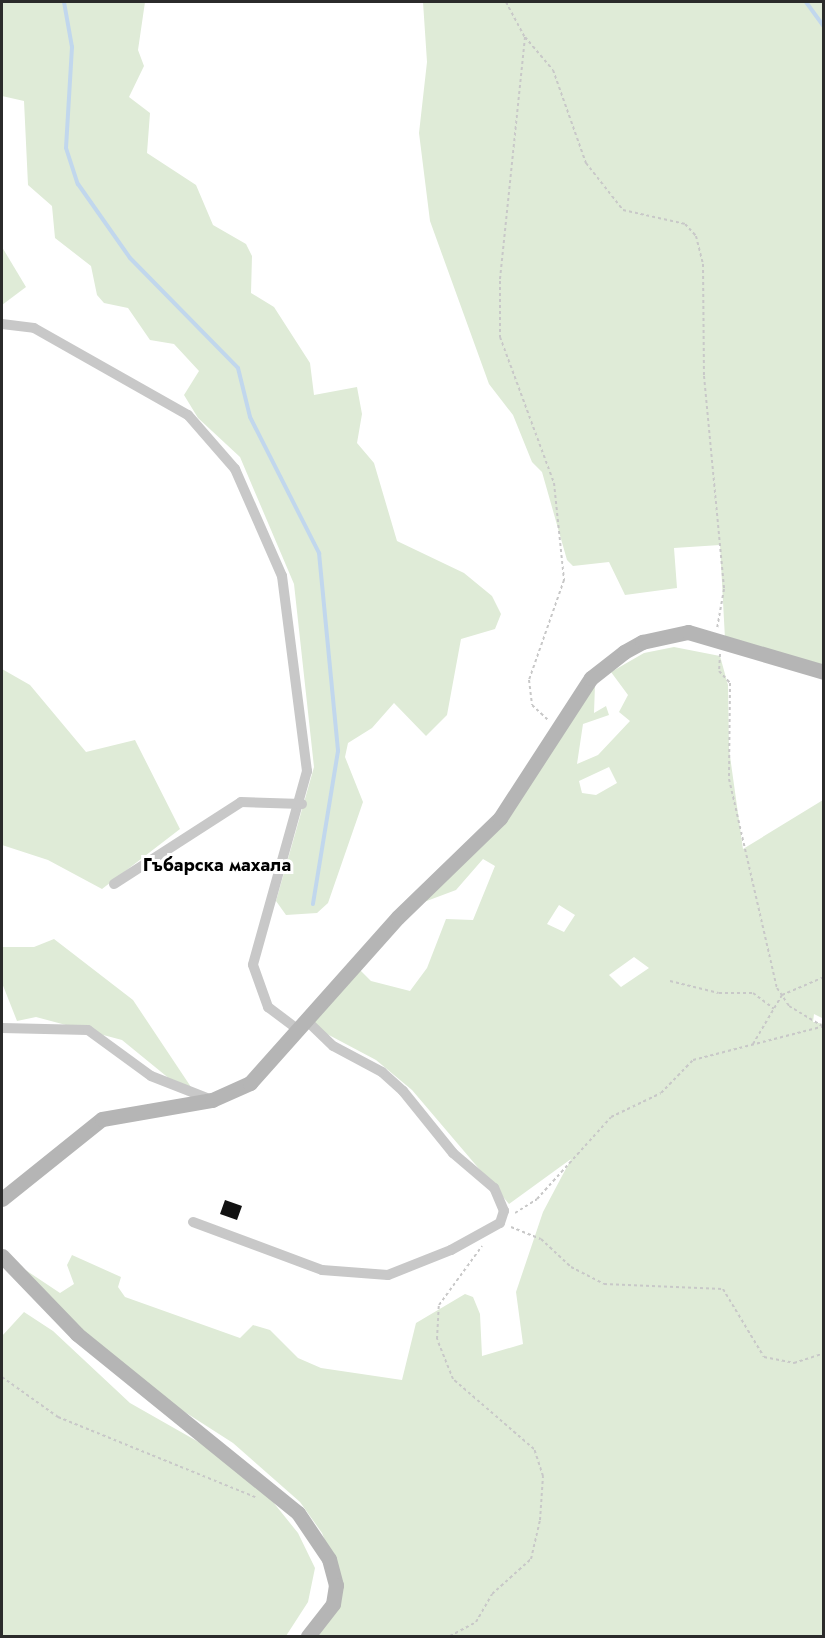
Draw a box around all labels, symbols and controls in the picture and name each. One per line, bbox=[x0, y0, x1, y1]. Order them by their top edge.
district label: Гъбарска махала bbox=[143, 854, 291, 876]

